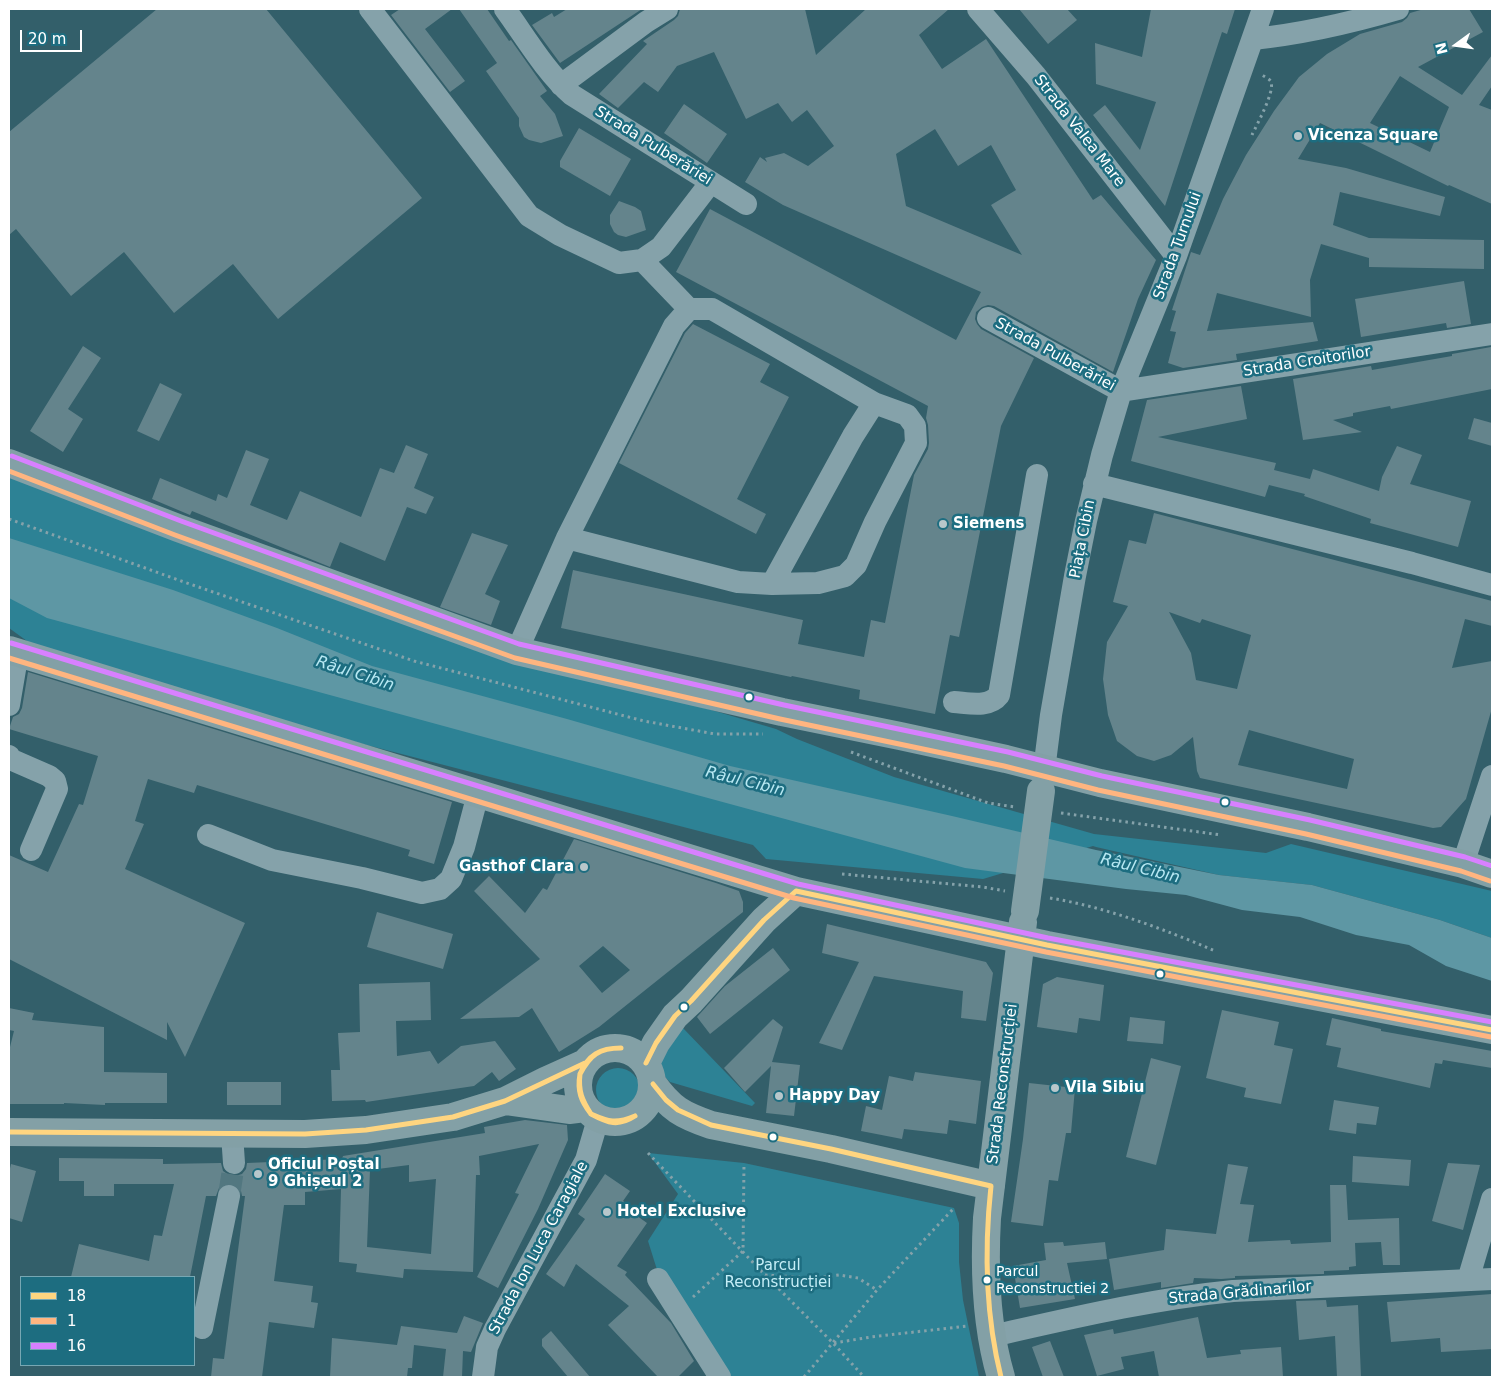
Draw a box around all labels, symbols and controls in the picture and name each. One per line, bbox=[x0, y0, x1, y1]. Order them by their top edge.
scale bar bbox=[22, 20, 85, 52]
north arrow bbox=[1431, 20, 1481, 70]
text: 20 m bbox=[28, 30, 66, 48]
text: N bbox=[1432, 41, 1451, 56]
street label: Strada Valea Mare bbox=[1030, 71, 1128, 191]
street label: Strada Pulberăriei bbox=[591, 103, 715, 189]
place label: Vicenza Square bbox=[1308, 127, 1438, 145]
marker: Vicenza Square bbox=[1292, 130, 1304, 142]
street label: Strada Turnului bbox=[1150, 190, 1206, 302]
street label: Strada Pulberăriei bbox=[992, 315, 1118, 395]
street label: Strada Croitorilor bbox=[1242, 343, 1372, 381]
street label: Piața Cibin bbox=[1067, 498, 1099, 580]
place label: Siemens bbox=[953, 515, 1025, 533]
marker: Siemens bbox=[937, 518, 949, 530]
water label: Râul Cibin bbox=[314, 652, 396, 696]
unlabelled marker bbox=[744, 692, 754, 702]
water label: Râul Cibin bbox=[703, 763, 787, 801]
unlabelled marker bbox=[1220, 797, 1230, 807]
water label: Râul Cibin bbox=[1098, 850, 1182, 888]
place label: Gasthof Clara bbox=[459, 858, 574, 876]
marker: Gasthof Clara bbox=[578, 861, 590, 873]
unlabelled marker bbox=[1155, 969, 1165, 979]
unlabelled marker bbox=[679, 1002, 689, 1012]
street label: Strada Reconstrucției bbox=[984, 1003, 1022, 1165]
place label: Vila Sibiu bbox=[1065, 1079, 1144, 1097]
marker: Vila Sibiu bbox=[1049, 1082, 1061, 1094]
place label: Happy Day bbox=[789, 1087, 880, 1105]
marker: Happy Day bbox=[773, 1090, 785, 1102]
unlabelled marker bbox=[768, 1132, 778, 1142]
place label: Oficiul Poștal 9 Ghișeul 2 bbox=[268, 1156, 380, 1191]
street label: Strada Ion Luca Caragiale bbox=[486, 1158, 592, 1338]
marker: Oficiul Poștal 9 Ghișeul 2 bbox=[252, 1168, 264, 1180]
place label: Hotel Exclusive bbox=[617, 1203, 746, 1221]
marker: Hotel Exclusive bbox=[601, 1206, 613, 1218]
park label: Parcul Reconstrucției bbox=[725, 1257, 831, 1292]
place label: Parcul Reconstructiei 2 bbox=[996, 1264, 1109, 1296]
marker: Parcul Reconstructiei 2 bbox=[982, 1275, 992, 1285]
legend bbox=[20, 1276, 195, 1366]
street label: Strada Grădinarilor bbox=[1168, 1278, 1312, 1308]
text: 18 bbox=[67, 1287, 86, 1305]
text: 1 bbox=[67, 1312, 77, 1330]
text: 16 bbox=[67, 1337, 86, 1355]

